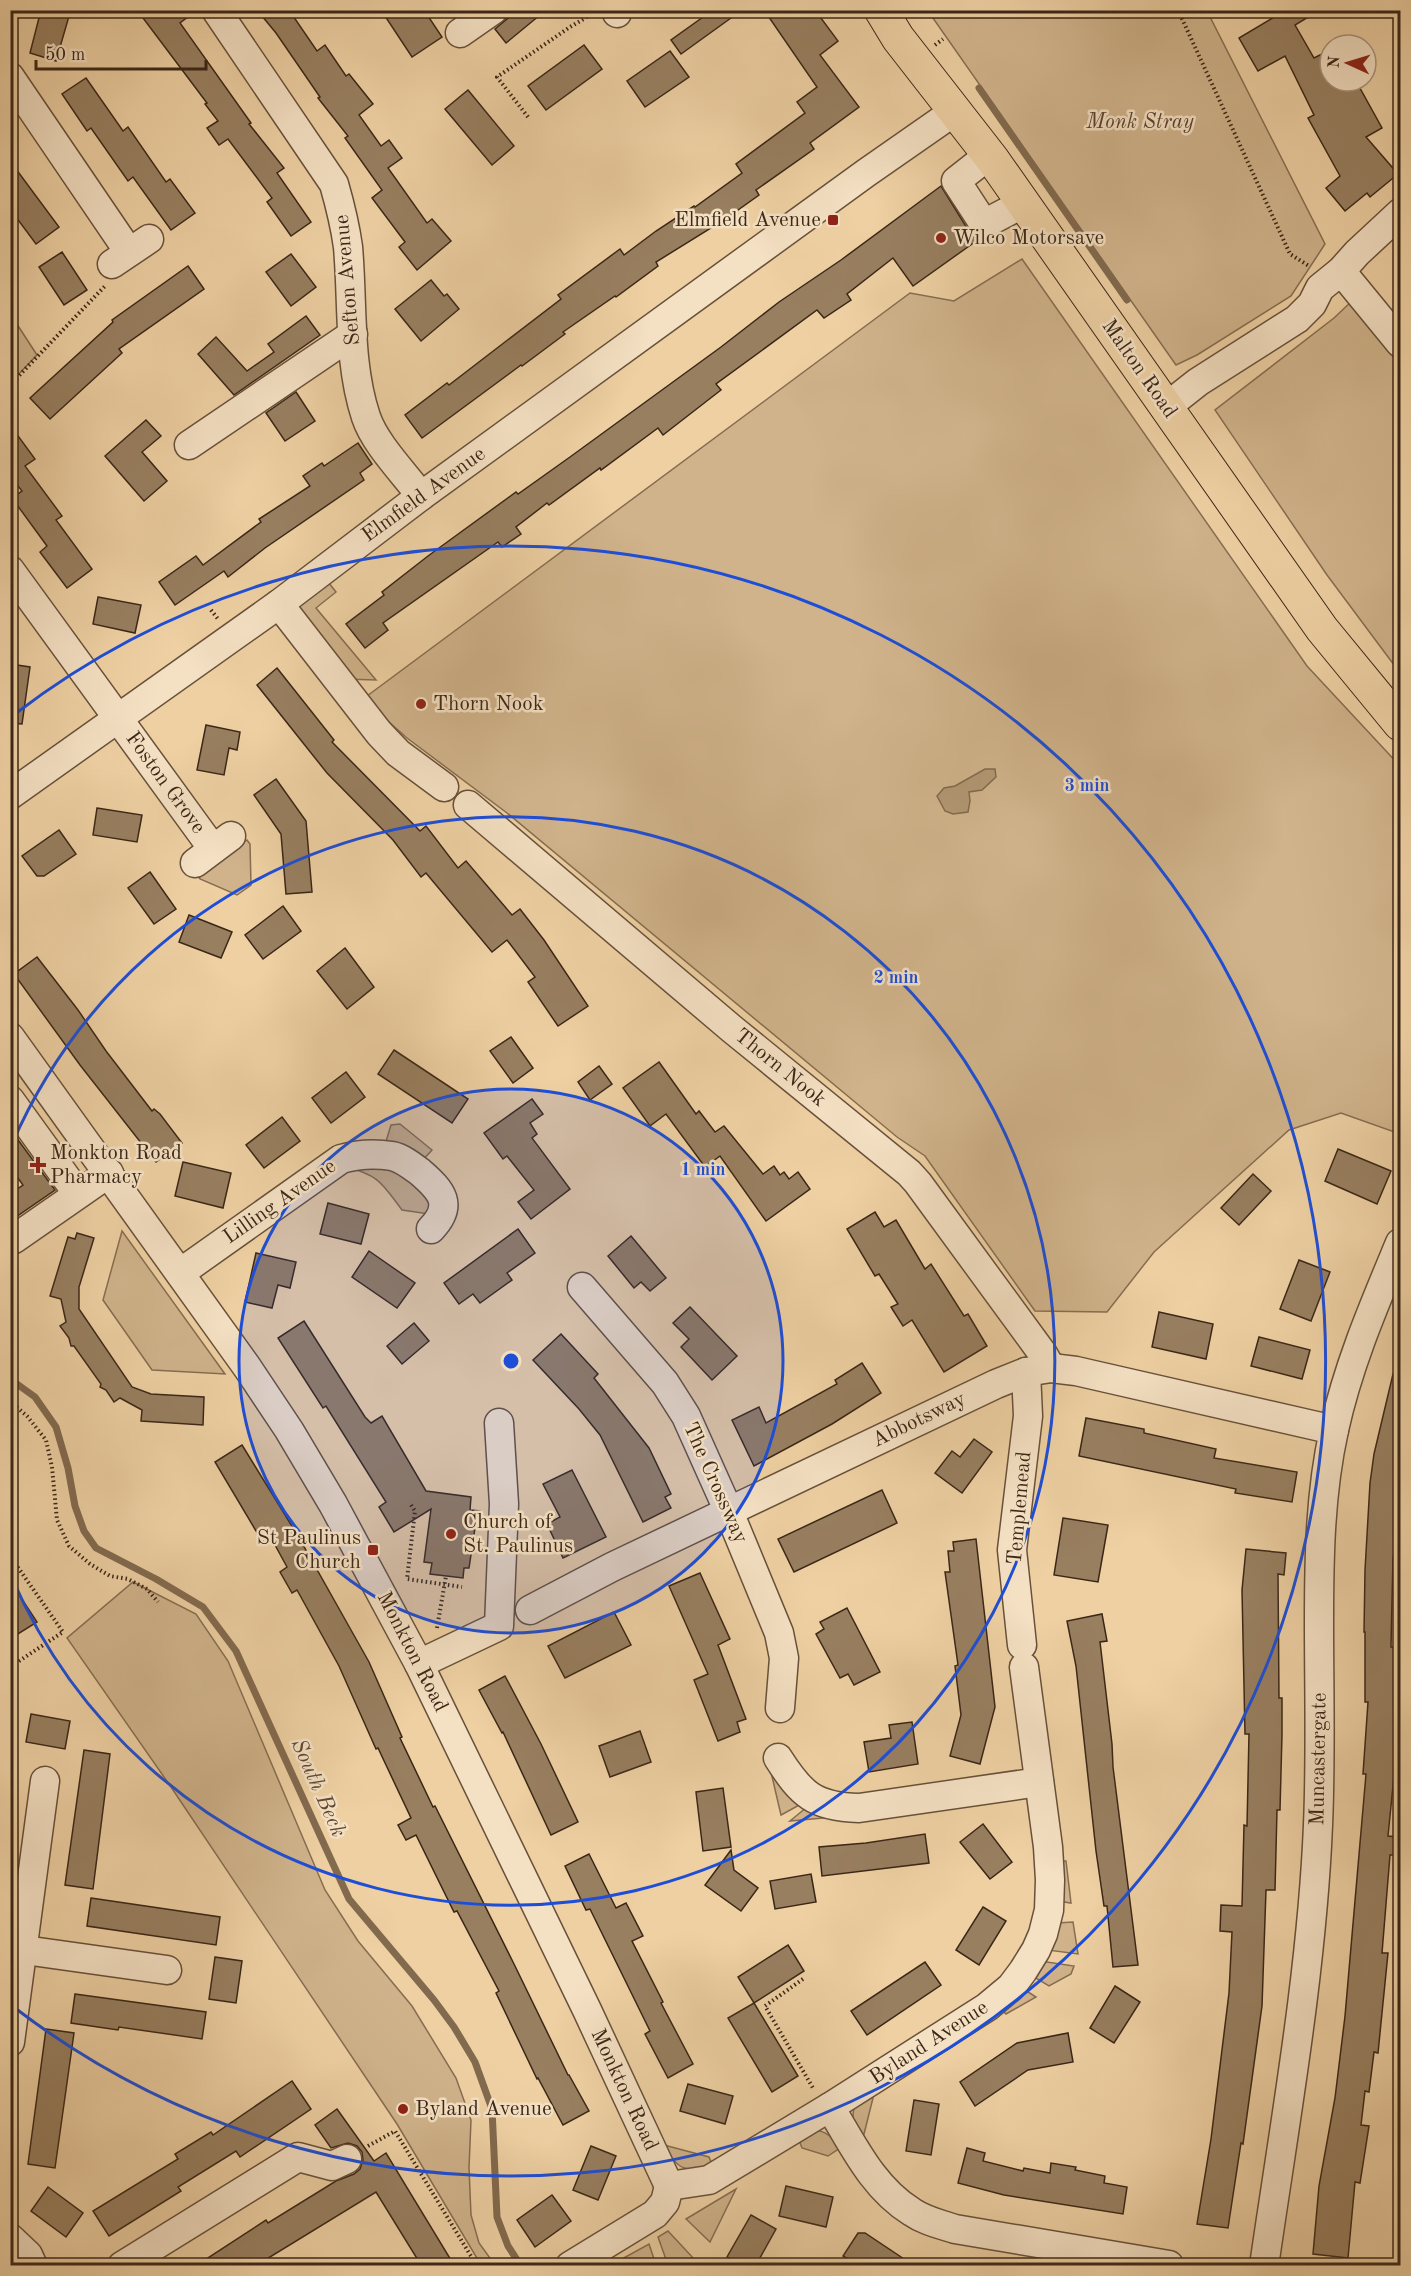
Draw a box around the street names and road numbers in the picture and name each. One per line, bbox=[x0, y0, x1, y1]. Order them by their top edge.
street label: Sefton Avenue bbox=[332, 214, 364, 346]
street label: Malton Road bbox=[1097, 316, 1181, 422]
street label: Elmfield Avenue bbox=[358, 443, 490, 547]
street label: Foston Grove bbox=[121, 728, 209, 838]
street label: Thorn Nook bbox=[730, 1025, 830, 1111]
street label: Lilling Avenue bbox=[220, 1156, 340, 1248]
street label: Abbotsway bbox=[869, 1388, 969, 1452]
street label: The Crossway bbox=[679, 1419, 751, 1547]
street label: Templemead bbox=[1005, 1450, 1035, 1566]
street label: Monkton Road bbox=[373, 1588, 451, 1716]
street label: Muncastergate bbox=[1307, 1692, 1331, 1826]
street label: Byland Avenue bbox=[866, 1997, 992, 2089]
street label: Monkton Road bbox=[587, 2026, 661, 2154]

